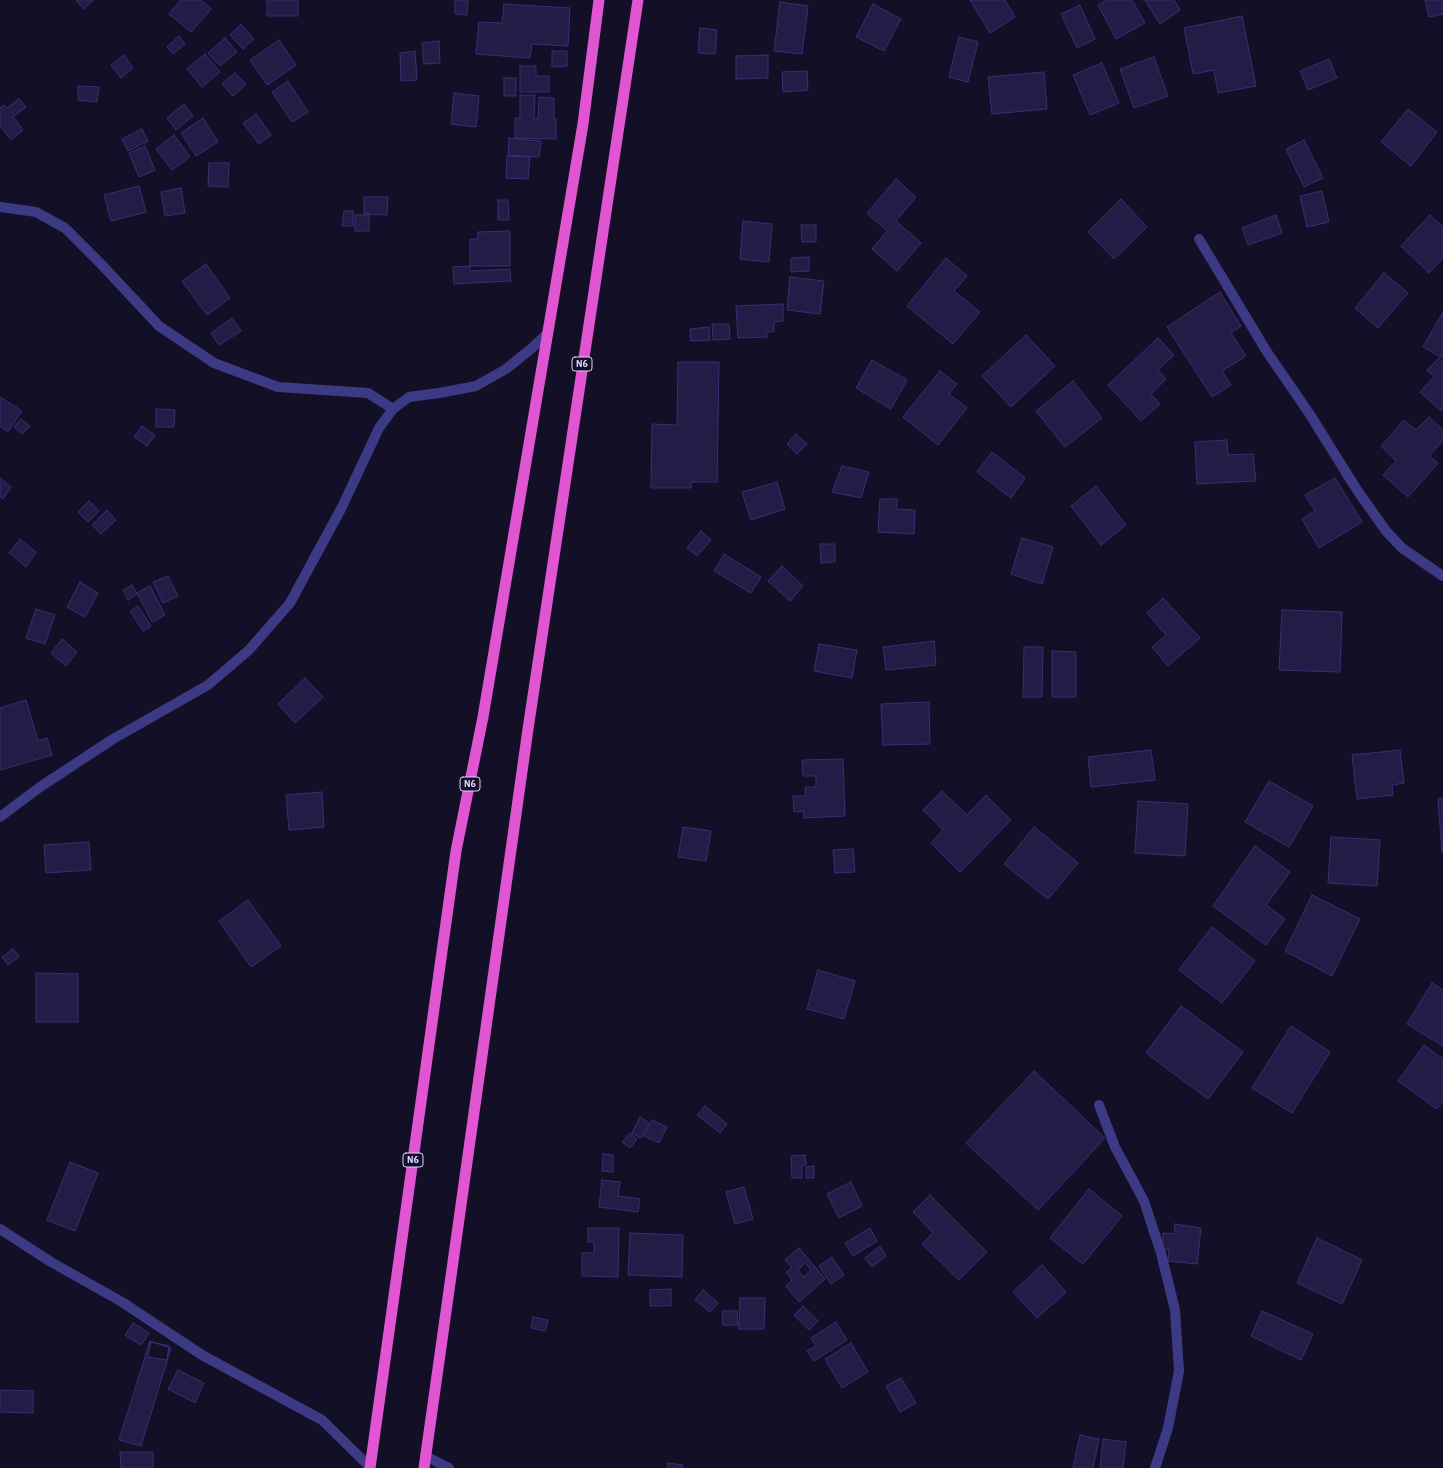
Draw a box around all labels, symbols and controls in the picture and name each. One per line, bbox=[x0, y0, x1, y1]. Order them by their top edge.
road number: N6 bbox=[572, 357, 592, 371]
road number: N6 bbox=[460, 777, 480, 791]
road number: N6 bbox=[403, 1153, 423, 1167]

